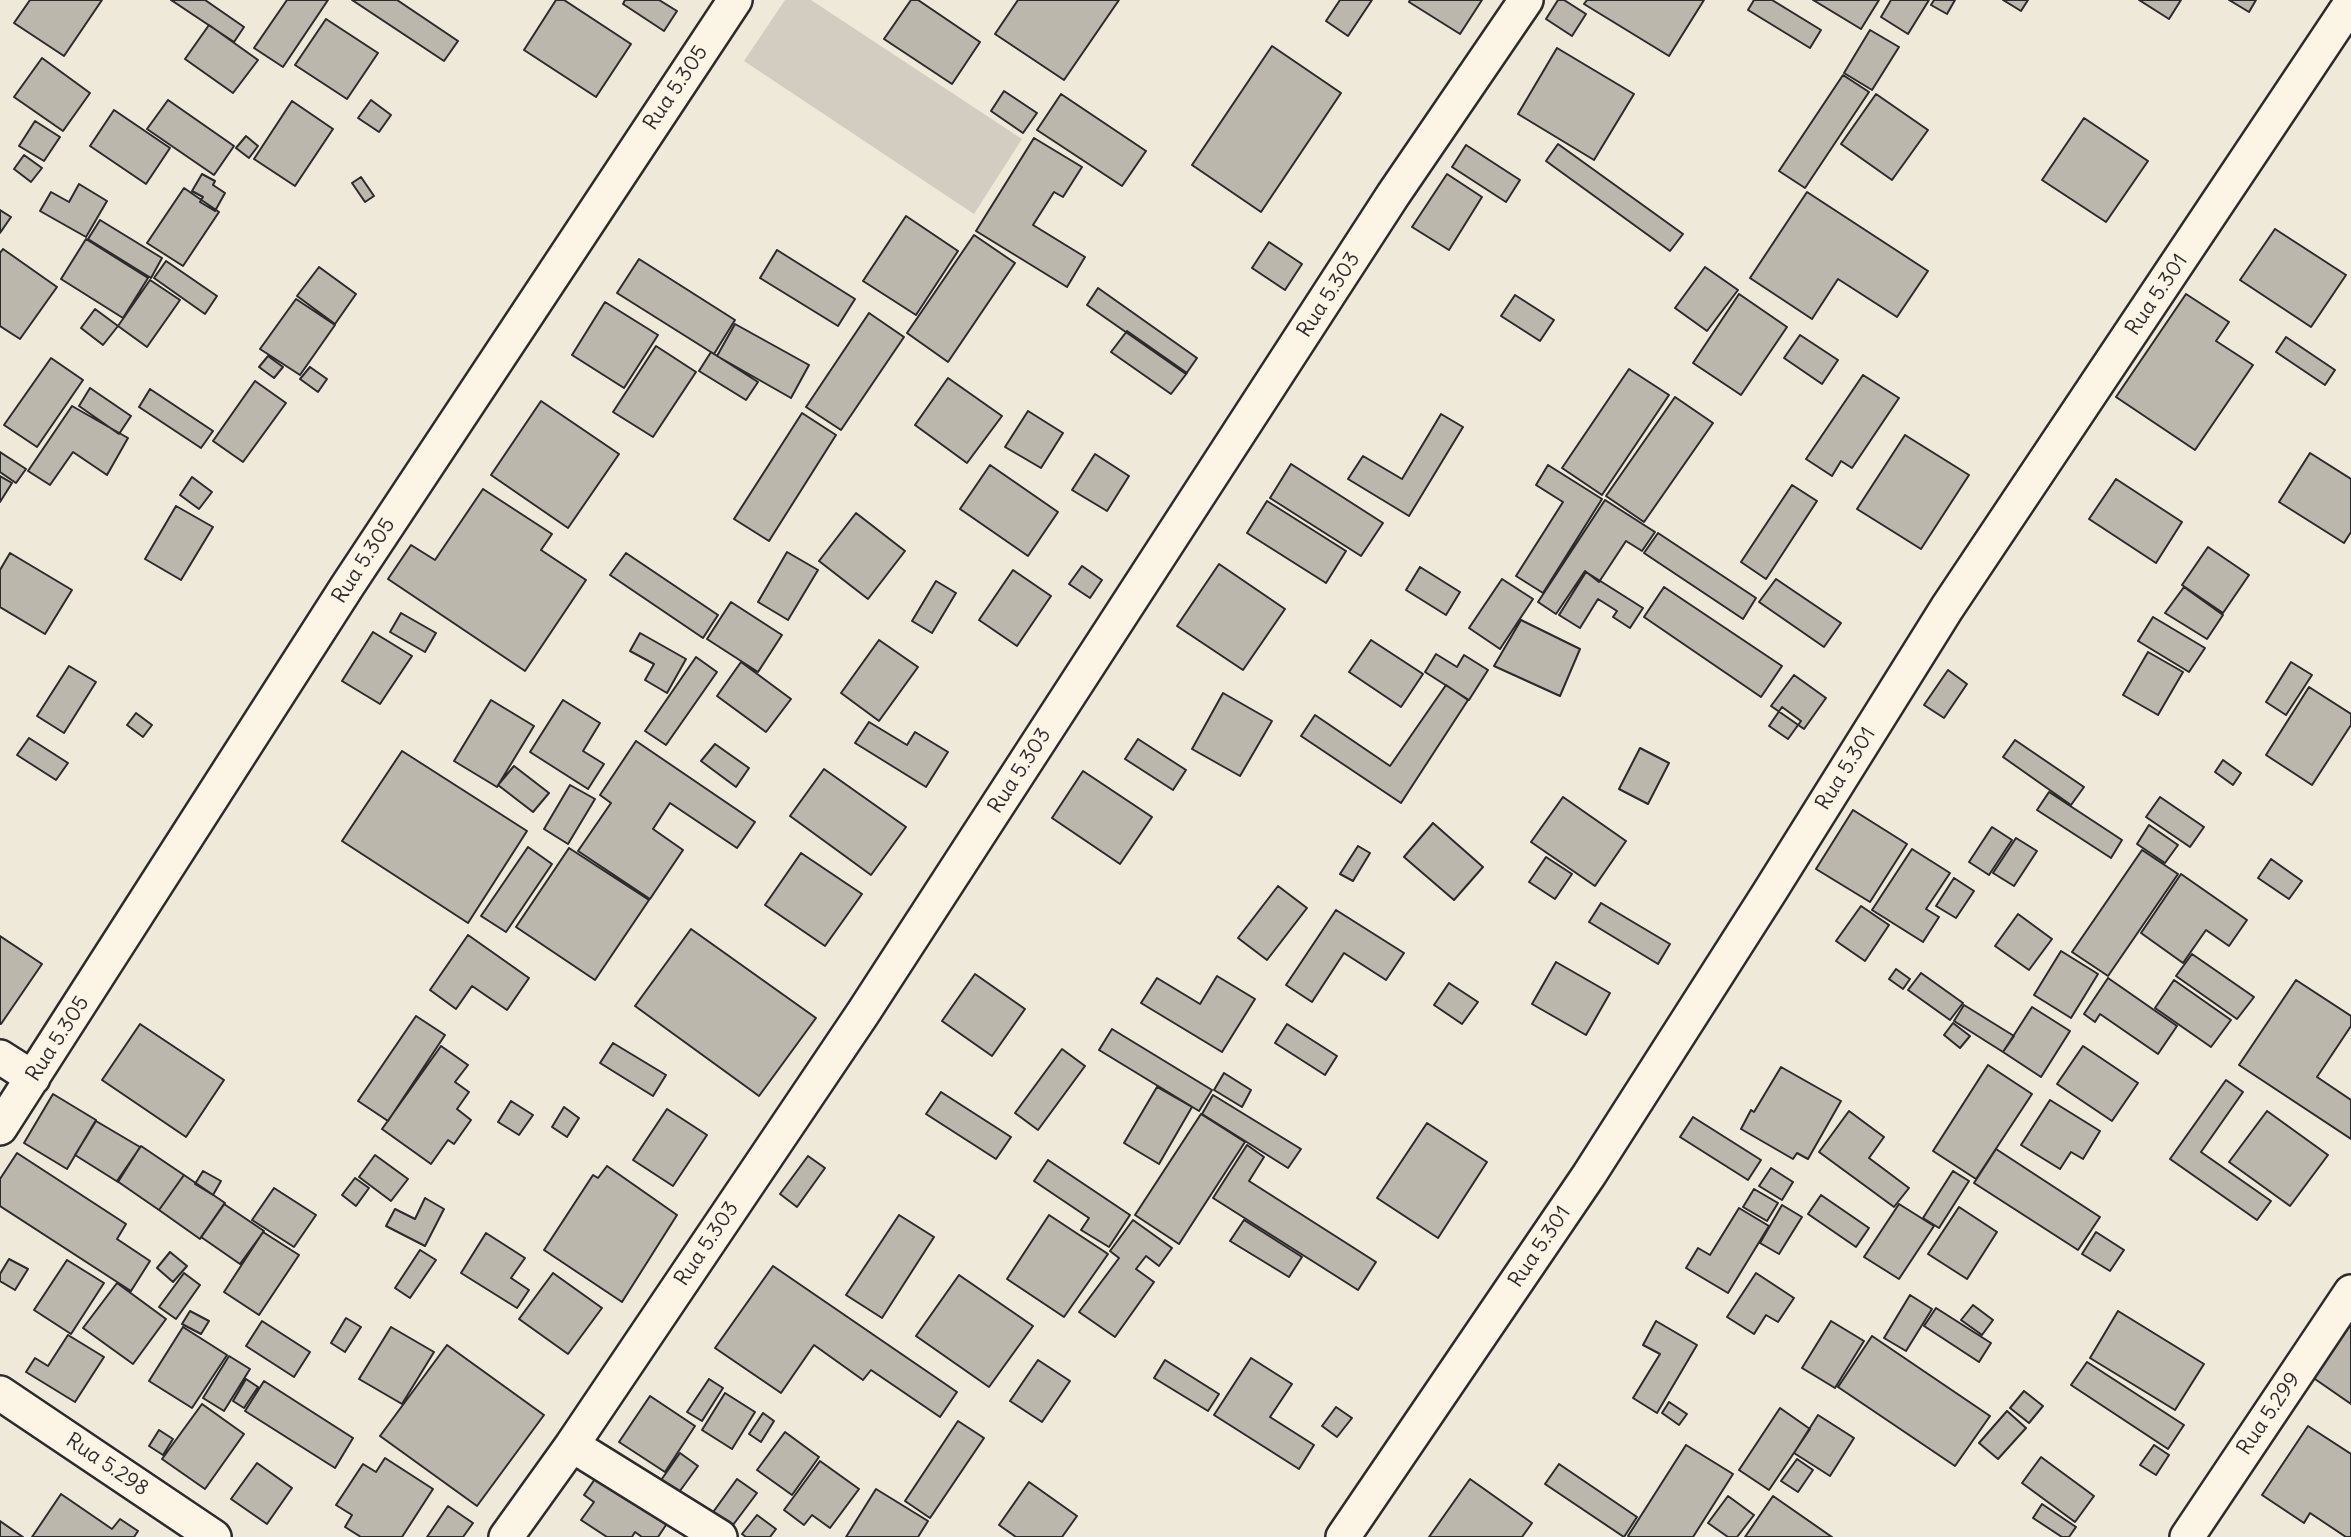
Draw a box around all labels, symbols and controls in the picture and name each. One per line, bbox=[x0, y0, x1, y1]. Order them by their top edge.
street label: Rua 5.305 bbox=[639, 41, 713, 135]
street label: Rua 5.303 bbox=[1292, 248, 1366, 342]
street label: Rua 5.301 bbox=[2121, 249, 2193, 341]
street label: Rua 5.305 bbox=[327, 514, 401, 608]
street label: Rua 5.301 bbox=[1811, 723, 1881, 815]
street label: Rua 5.303 bbox=[983, 724, 1057, 818]
street label: Rua 5.305 bbox=[21, 992, 95, 1086]
street label: Rua 5.303 bbox=[670, 1197, 744, 1291]
street label: Rua 5.301 bbox=[1504, 1201, 1576, 1293]
street label: Rua 5.299 bbox=[2232, 1368, 2306, 1460]
street label: Rua 5.298 bbox=[61, 1428, 153, 1502]

